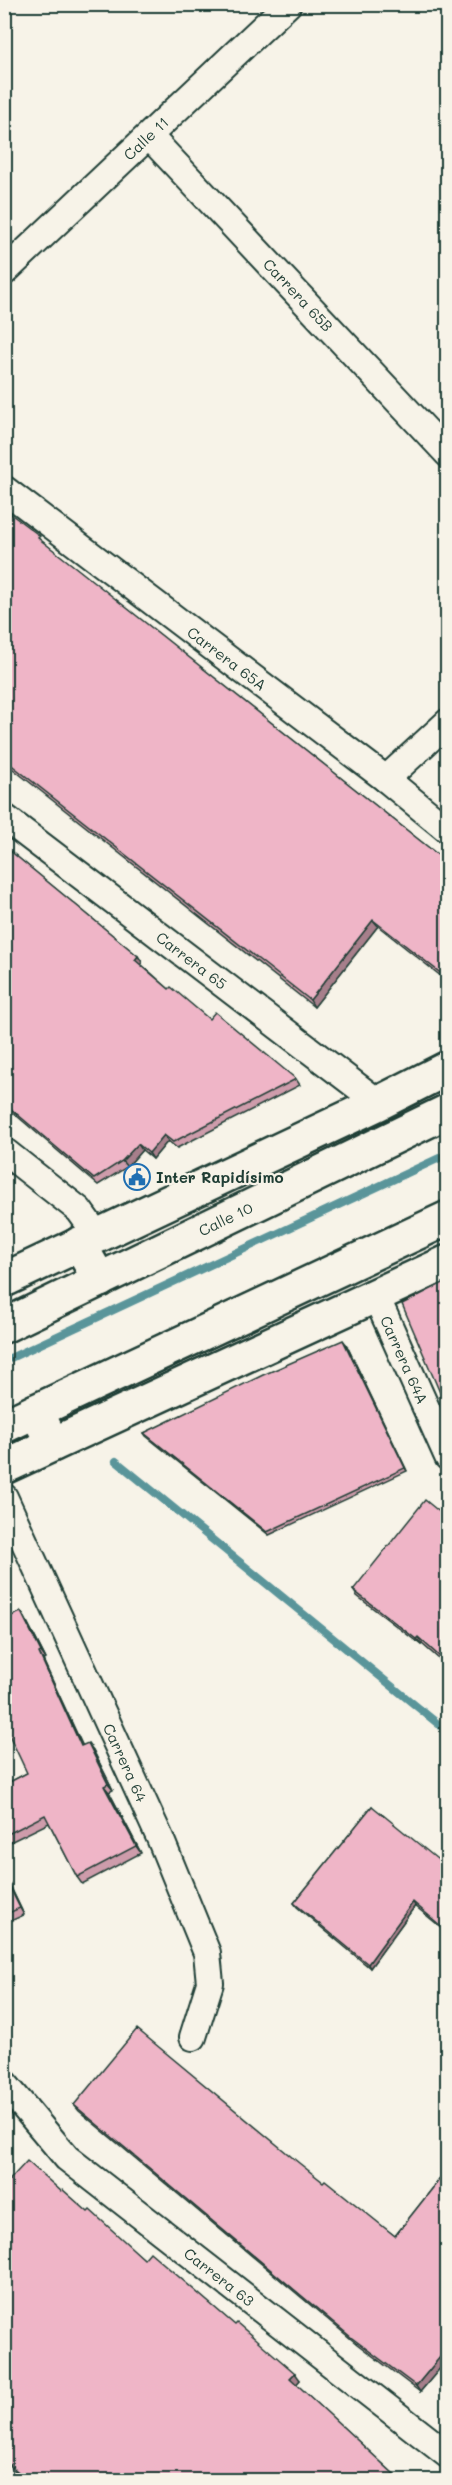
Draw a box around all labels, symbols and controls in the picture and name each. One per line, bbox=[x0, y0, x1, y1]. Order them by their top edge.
street label: Calle 11 bbox=[119, 112, 173, 164]
street label: Carrera 65B bbox=[259, 254, 338, 336]
street label: Carrera 65A bbox=[183, 622, 271, 695]
street label: Carrera 65 bbox=[152, 927, 231, 994]
public building icon: Inter Rapidísimo bbox=[122, 1162, 152, 1192]
place label: Inter Rapidísimo bbox=[156, 1167, 284, 1187]
street label: Calle 10 bbox=[195, 1197, 256, 1240]
street label: Carrera 64A bbox=[376, 1313, 433, 1407]
street label: Carrera 64 bbox=[99, 1720, 152, 1805]
street label: Carrera 63 bbox=[180, 2243, 259, 2311]

